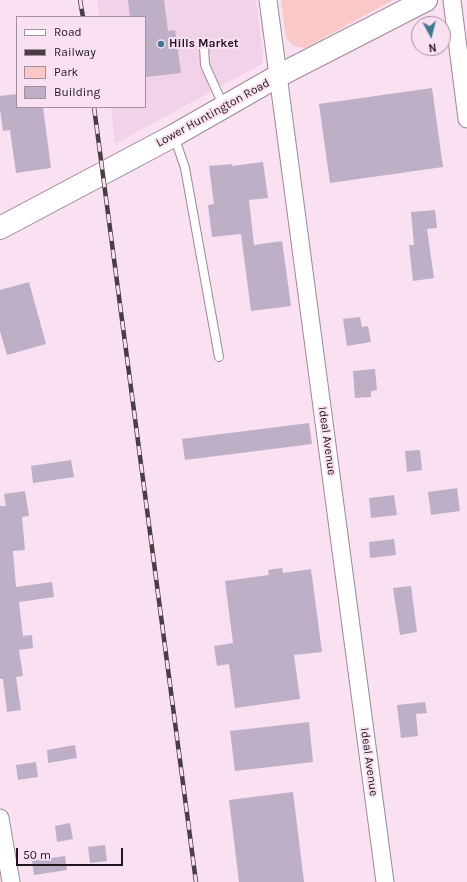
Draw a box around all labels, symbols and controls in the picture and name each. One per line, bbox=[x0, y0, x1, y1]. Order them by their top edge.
legend bbox=[16, 16, 146, 108]
north arrow bbox=[411, 16, 451, 56]
text: Road bbox=[54, 25, 82, 39]
place label: Hills Market bbox=[169, 37, 238, 51]
marker: Hills Market bbox=[156, 39, 166, 49]
text: N bbox=[428, 40, 437, 54]
text: Railway bbox=[54, 45, 96, 59]
text: Park bbox=[54, 65, 78, 79]
street label: Lower Huntington Road bbox=[154, 76, 272, 150]
text: Building bbox=[54, 85, 100, 99]
street label: Ideal Avenue bbox=[315, 406, 339, 476]
street label: Ideal Avenue bbox=[357, 727, 381, 797]
scale bar bbox=[18, 840, 125, 866]
text: 50 m bbox=[23, 848, 51, 862]

